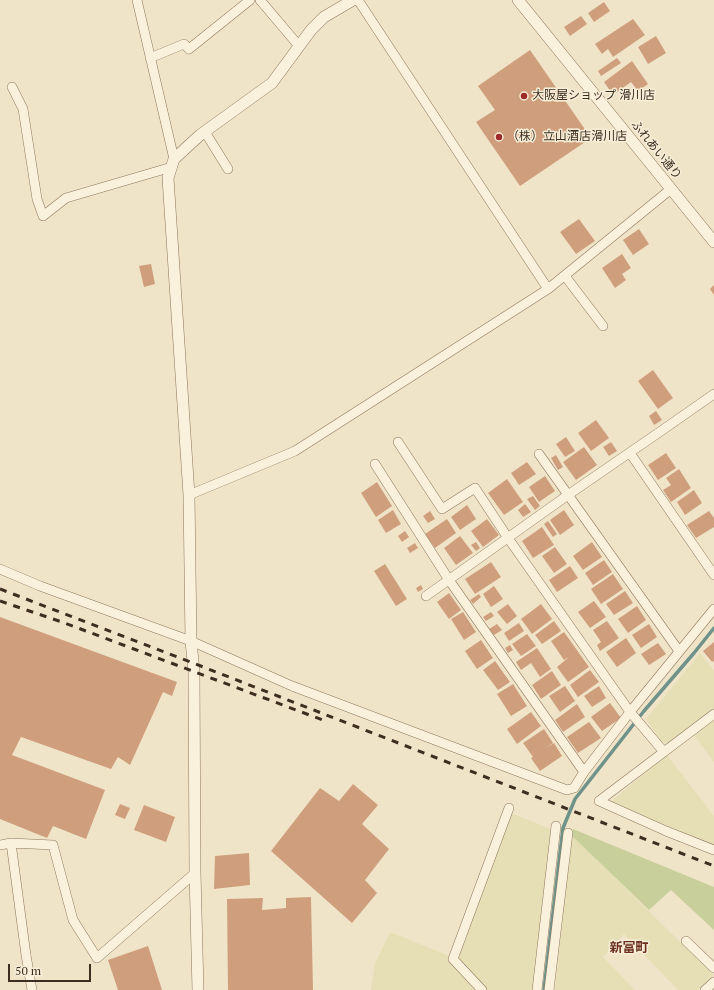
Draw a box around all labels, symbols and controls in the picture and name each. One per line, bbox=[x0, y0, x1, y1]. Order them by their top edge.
place label: 大阪屋ショップ 滑川店 bbox=[532, 89, 655, 103]
marker: 大阪屋ショップ 滑川店 bbox=[519, 91, 529, 101]
street label: ふれあい通り bbox=[628, 117, 684, 183]
place label: （株）立山酒店滑川店 bbox=[507, 130, 627, 144]
marker: （株）立山酒店滑川店 bbox=[494, 132, 504, 142]
district label: 新富町 bbox=[610, 940, 648, 956]
scale bar bbox=[10, 956, 93, 982]
text: 50 m bbox=[15, 963, 41, 978]

